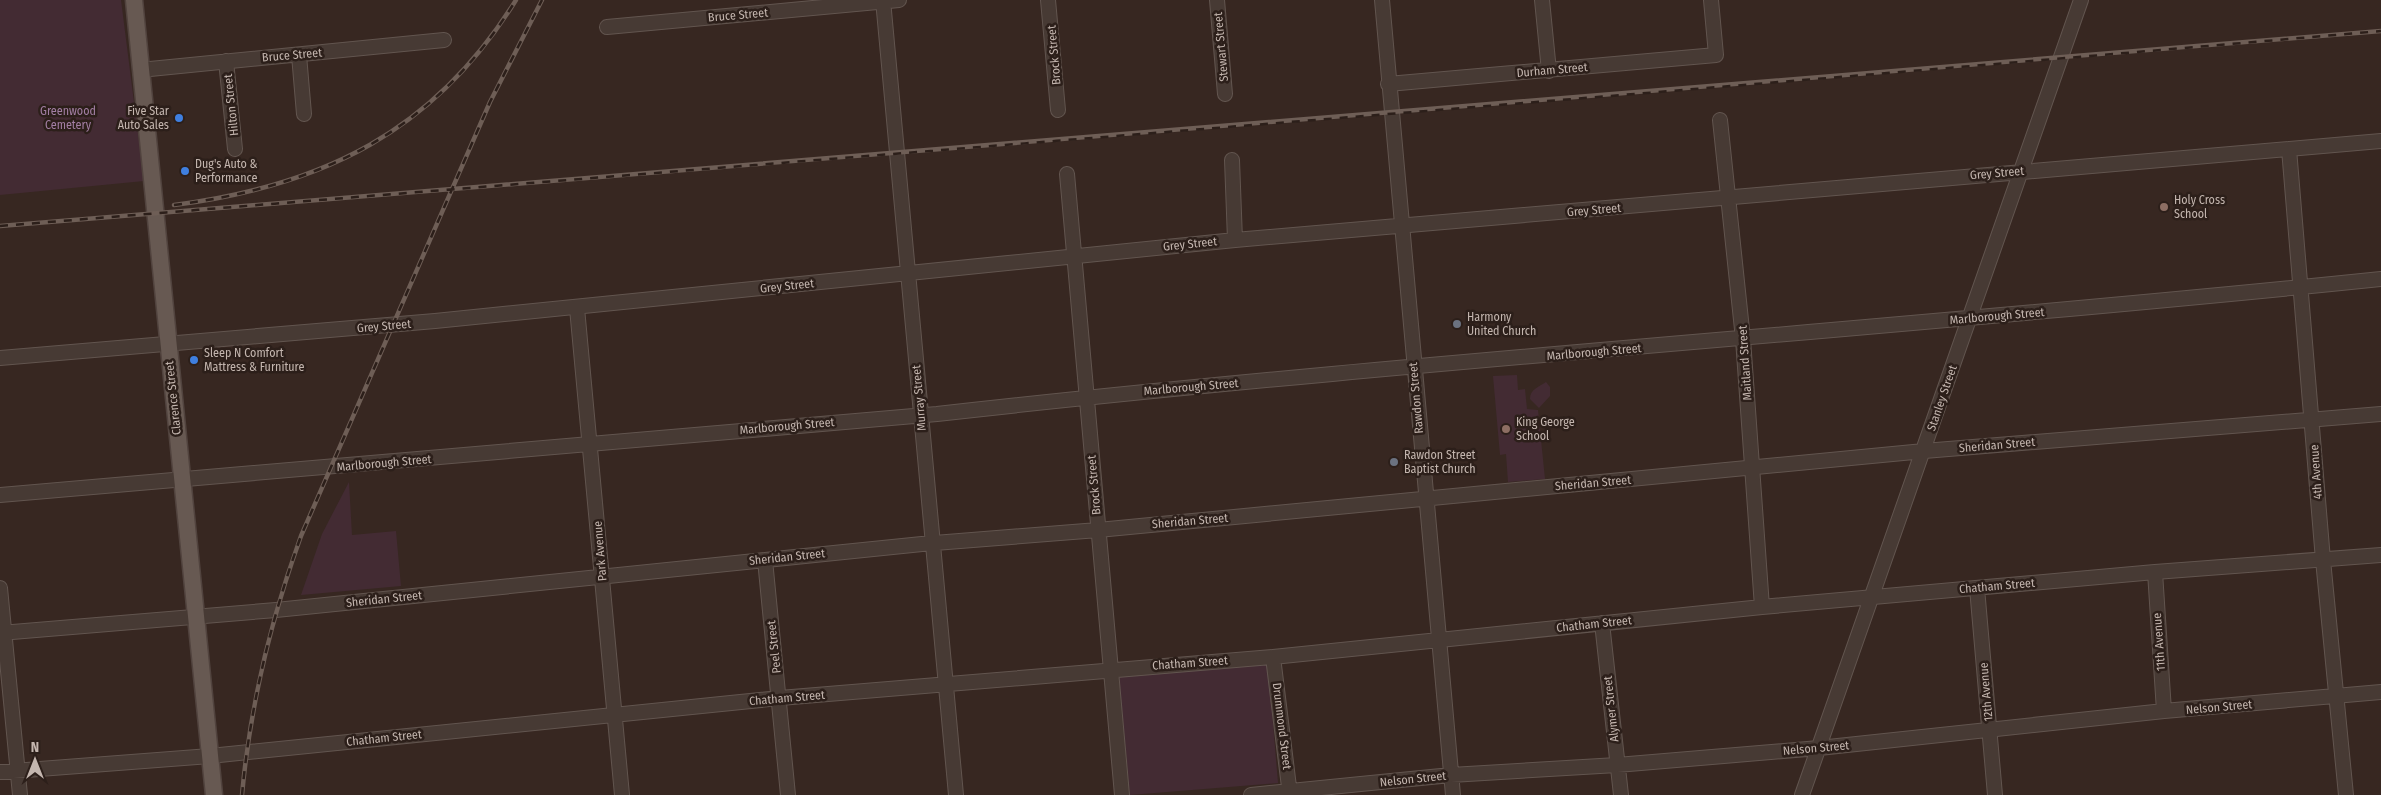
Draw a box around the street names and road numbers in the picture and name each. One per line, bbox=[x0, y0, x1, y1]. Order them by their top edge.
street label: Bruce Street bbox=[707, 5, 769, 25]
street label: Stewart Street bbox=[1211, 12, 1231, 82]
street label: Brock Street bbox=[1044, 25, 1064, 85]
street label: Bruce Street bbox=[261, 45, 323, 65]
street label: Durham Street bbox=[1516, 60, 1588, 80]
street label: Hilton Street bbox=[221, 73, 241, 137]
street label: Grey Street bbox=[1969, 164, 2025, 182]
street label: Grey Street bbox=[1566, 201, 1622, 219]
street label: Grey Street bbox=[1162, 234, 1218, 254]
street label: Grey Street bbox=[759, 276, 815, 296]
street label: Marlborough Street bbox=[1949, 305, 2045, 327]
street label: Grey Street bbox=[356, 317, 412, 335]
street label: Maitland Street bbox=[1735, 325, 1755, 401]
street label: Marlborough Street bbox=[1546, 341, 1642, 363]
street label: Clarence Street bbox=[162, 360, 184, 436]
street label: Rawdon Street bbox=[1406, 362, 1426, 434]
street label: Stanley Street bbox=[1924, 363, 1960, 433]
street label: Murray Street bbox=[909, 364, 929, 432]
street label: Marlborough Street bbox=[1143, 376, 1239, 398]
street label: Marlborough Street bbox=[739, 415, 835, 437]
street label: Sheridan Street bbox=[1958, 435, 2036, 455]
street label: 4th Avenue bbox=[2307, 444, 2325, 500]
street label: Marlborough Street bbox=[336, 452, 432, 474]
street label: Brock Street bbox=[1084, 455, 1104, 515]
street label: Sheridan Street bbox=[1554, 473, 1632, 493]
street label: Sheridan Street bbox=[1151, 511, 1229, 531]
street label: Park Avenue bbox=[590, 520, 610, 582]
street label: Sheridan Street bbox=[748, 546, 826, 568]
street label: Chatham Street bbox=[1959, 576, 2035, 596]
street label: Sheridan Street bbox=[345, 588, 423, 610]
street label: 11th Avenue bbox=[2150, 612, 2168, 672]
street label: Chatham Street bbox=[1556, 613, 1633, 635]
street label: Peel Street bbox=[764, 620, 784, 674]
street label: Chatham Street bbox=[1152, 653, 1228, 673]
street label: 12th Avenue bbox=[1976, 662, 1996, 722]
street label: Alymer Street bbox=[1601, 675, 1621, 743]
street label: Drummond Street bbox=[1270, 682, 1294, 770]
street label: Chatham Street bbox=[749, 688, 825, 708]
street label: Nelson Street bbox=[2185, 697, 2253, 717]
street label: Chatham Street bbox=[346, 727, 423, 749]
street label: Nelson Street bbox=[1782, 738, 1850, 758]
street label: Nelson Street bbox=[1379, 769, 1447, 789]

